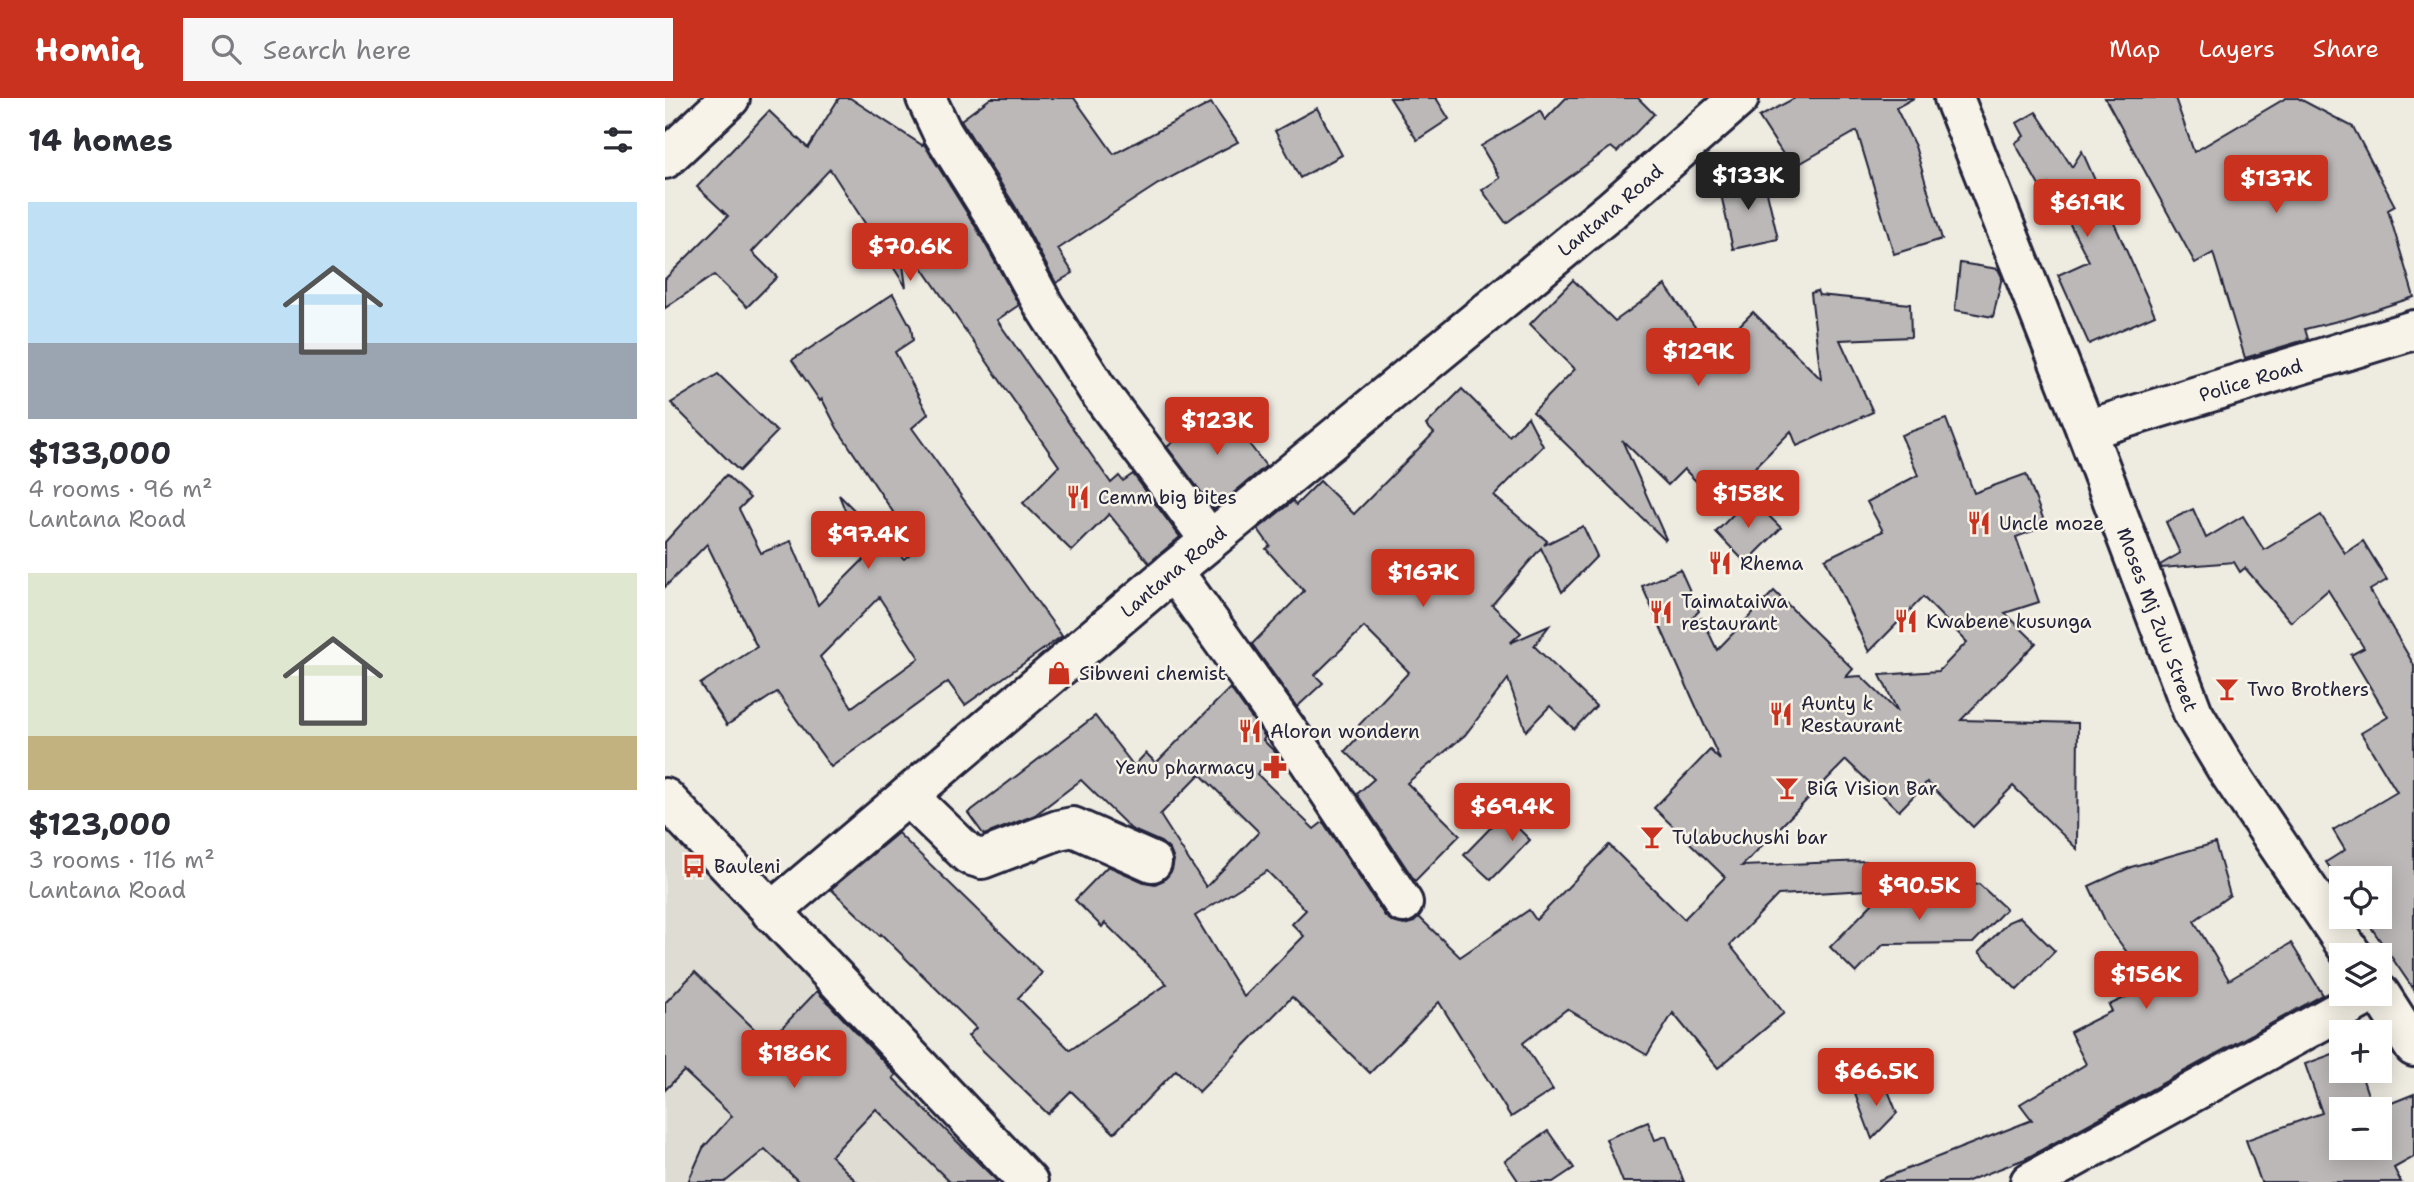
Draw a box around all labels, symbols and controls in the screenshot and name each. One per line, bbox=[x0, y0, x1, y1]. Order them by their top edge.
search box bbox=[183, 18, 673, 81]
text: Homiq bbox=[35, 27, 141, 72]
icon: search bbox=[207, 30, 245, 68]
text: Search here bbox=[263, 32, 411, 67]
text: Map bbox=[2109, 33, 2160, 65]
text: Layers bbox=[2198, 33, 2275, 65]
text: Share bbox=[2313, 33, 2379, 65]
text: 14 homes bbox=[28, 120, 173, 161]
icon: filters bbox=[599, 121, 637, 159]
pin: $133K bbox=[1699, 152, 1797, 212]
pin: $137K bbox=[2227, 156, 2325, 215]
street label: Lantana Road bbox=[1552, 158, 1668, 262]
text: $133K bbox=[1712, 160, 1784, 190]
text: $137K bbox=[2240, 163, 2312, 193]
pin: $61.9K bbox=[2030, 180, 2144, 239]
text: $61.9K bbox=[2050, 187, 2124, 217]
pin: $70.6K bbox=[853, 223, 967, 283]
text: $70.6K bbox=[868, 231, 952, 261]
icon: home bbox=[270, 247, 396, 373]
pin: $129K bbox=[1649, 328, 1747, 388]
text: $129K bbox=[1662, 336, 1734, 366]
street label: Police Road bbox=[2196, 353, 2305, 408]
pin: $123K bbox=[1168, 398, 1266, 457]
text: $123K bbox=[1181, 405, 1253, 435]
text: $133,000 bbox=[28, 433, 171, 474]
pin: $158K bbox=[1699, 470, 1797, 530]
text: 4 rooms · 96 m² bbox=[28, 474, 213, 504]
text: $158K bbox=[1712, 478, 1784, 508]
restaurant icon: Cemm big bites bbox=[1064, 483, 1092, 511]
place label: Cemm big bites bbox=[1098, 485, 1237, 510]
text: Lantana Road bbox=[28, 504, 186, 534]
restaurant icon: Uncle moze bbox=[1965, 509, 1993, 537]
place label: Uncle moze bbox=[1999, 511, 2104, 536]
pin: $97.4K bbox=[811, 512, 925, 571]
text: $97.4K bbox=[827, 519, 909, 549]
street label: Lantana Road bbox=[1115, 520, 1232, 623]
street label: Moses Mj Zulu Street bbox=[2111, 524, 2203, 716]
restaurant icon: Rhema bbox=[1706, 549, 1734, 577]
pin: $167K bbox=[1374, 550, 1472, 609]
place label: Rhema bbox=[1740, 551, 1803, 576]
text: $167K bbox=[1387, 557, 1459, 587]
place label: Taimataiwa restaurant bbox=[1681, 589, 1788, 636]
restaurant icon: Taimataiwa restaurant bbox=[1647, 598, 1675, 626]
restaurant icon: Kwabene kusunga bbox=[1892, 607, 1920, 635]
place label: Kwabene kusunga bbox=[1926, 609, 2092, 634]
icon: home bbox=[270, 618, 396, 744]
shop icon: Sibweni chemist bbox=[1045, 659, 1073, 687]
place label: Sibweni chemist bbox=[1079, 661, 1226, 686]
bar icon: Two Brothers bbox=[2213, 675, 2241, 703]
place label: Two Brothers bbox=[2247, 677, 2369, 702]
place label: Aunty k Restaurant bbox=[1801, 691, 1903, 738]
restaurant icon: Aunty k Restaurant bbox=[1767, 700, 1795, 728]
restaurant icon: Aloron wondern bbox=[1236, 717, 1264, 745]
place label: Aloron wondern bbox=[1270, 719, 1420, 744]
pharmacy icon: Yenu pharmacy bbox=[1261, 753, 1289, 781]
place label: Yenu pharmacy bbox=[1116, 755, 1255, 780]
bar icon: BiG Vision Bar bbox=[1773, 774, 1801, 802]
place label: BiG Vision Bar bbox=[1807, 776, 1937, 801]
pin: $69.4K bbox=[1455, 784, 1569, 843]
text: $69.4K bbox=[1470, 791, 1554, 821]
text: $123,000 bbox=[28, 804, 171, 845]
bar icon: Tulabuchushi bar bbox=[1638, 823, 1666, 851]
place label: Tulabuchushi bar bbox=[1672, 825, 1828, 850]
text: 3 rooms · 116 m² bbox=[28, 845, 215, 875]
bus stop icon: Bauleni bbox=[680, 852, 708, 880]
place label: Bauleni bbox=[714, 854, 781, 879]
pin: $90.5K bbox=[1862, 862, 1976, 922]
map controls bbox=[2329, 866, 2392, 1160]
button: locate bbox=[2329, 866, 2392, 929]
text: $90.5K bbox=[1878, 870, 1960, 900]
text: Lantana Road bbox=[28, 875, 186, 905]
button: layers bbox=[2329, 943, 2392, 1006]
pin: $156K bbox=[2097, 951, 2195, 1011]
text: $156K bbox=[2110, 959, 2182, 989]
button: + bbox=[2329, 1020, 2392, 1083]
pin: $186K bbox=[745, 1030, 843, 1090]
text: $186K bbox=[757, 1038, 831, 1068]
pin: $66.5K bbox=[1819, 1048, 1933, 1108]
text: $66.5K bbox=[1834, 1056, 1918, 1086]
button: − bbox=[2329, 1097, 2392, 1160]

